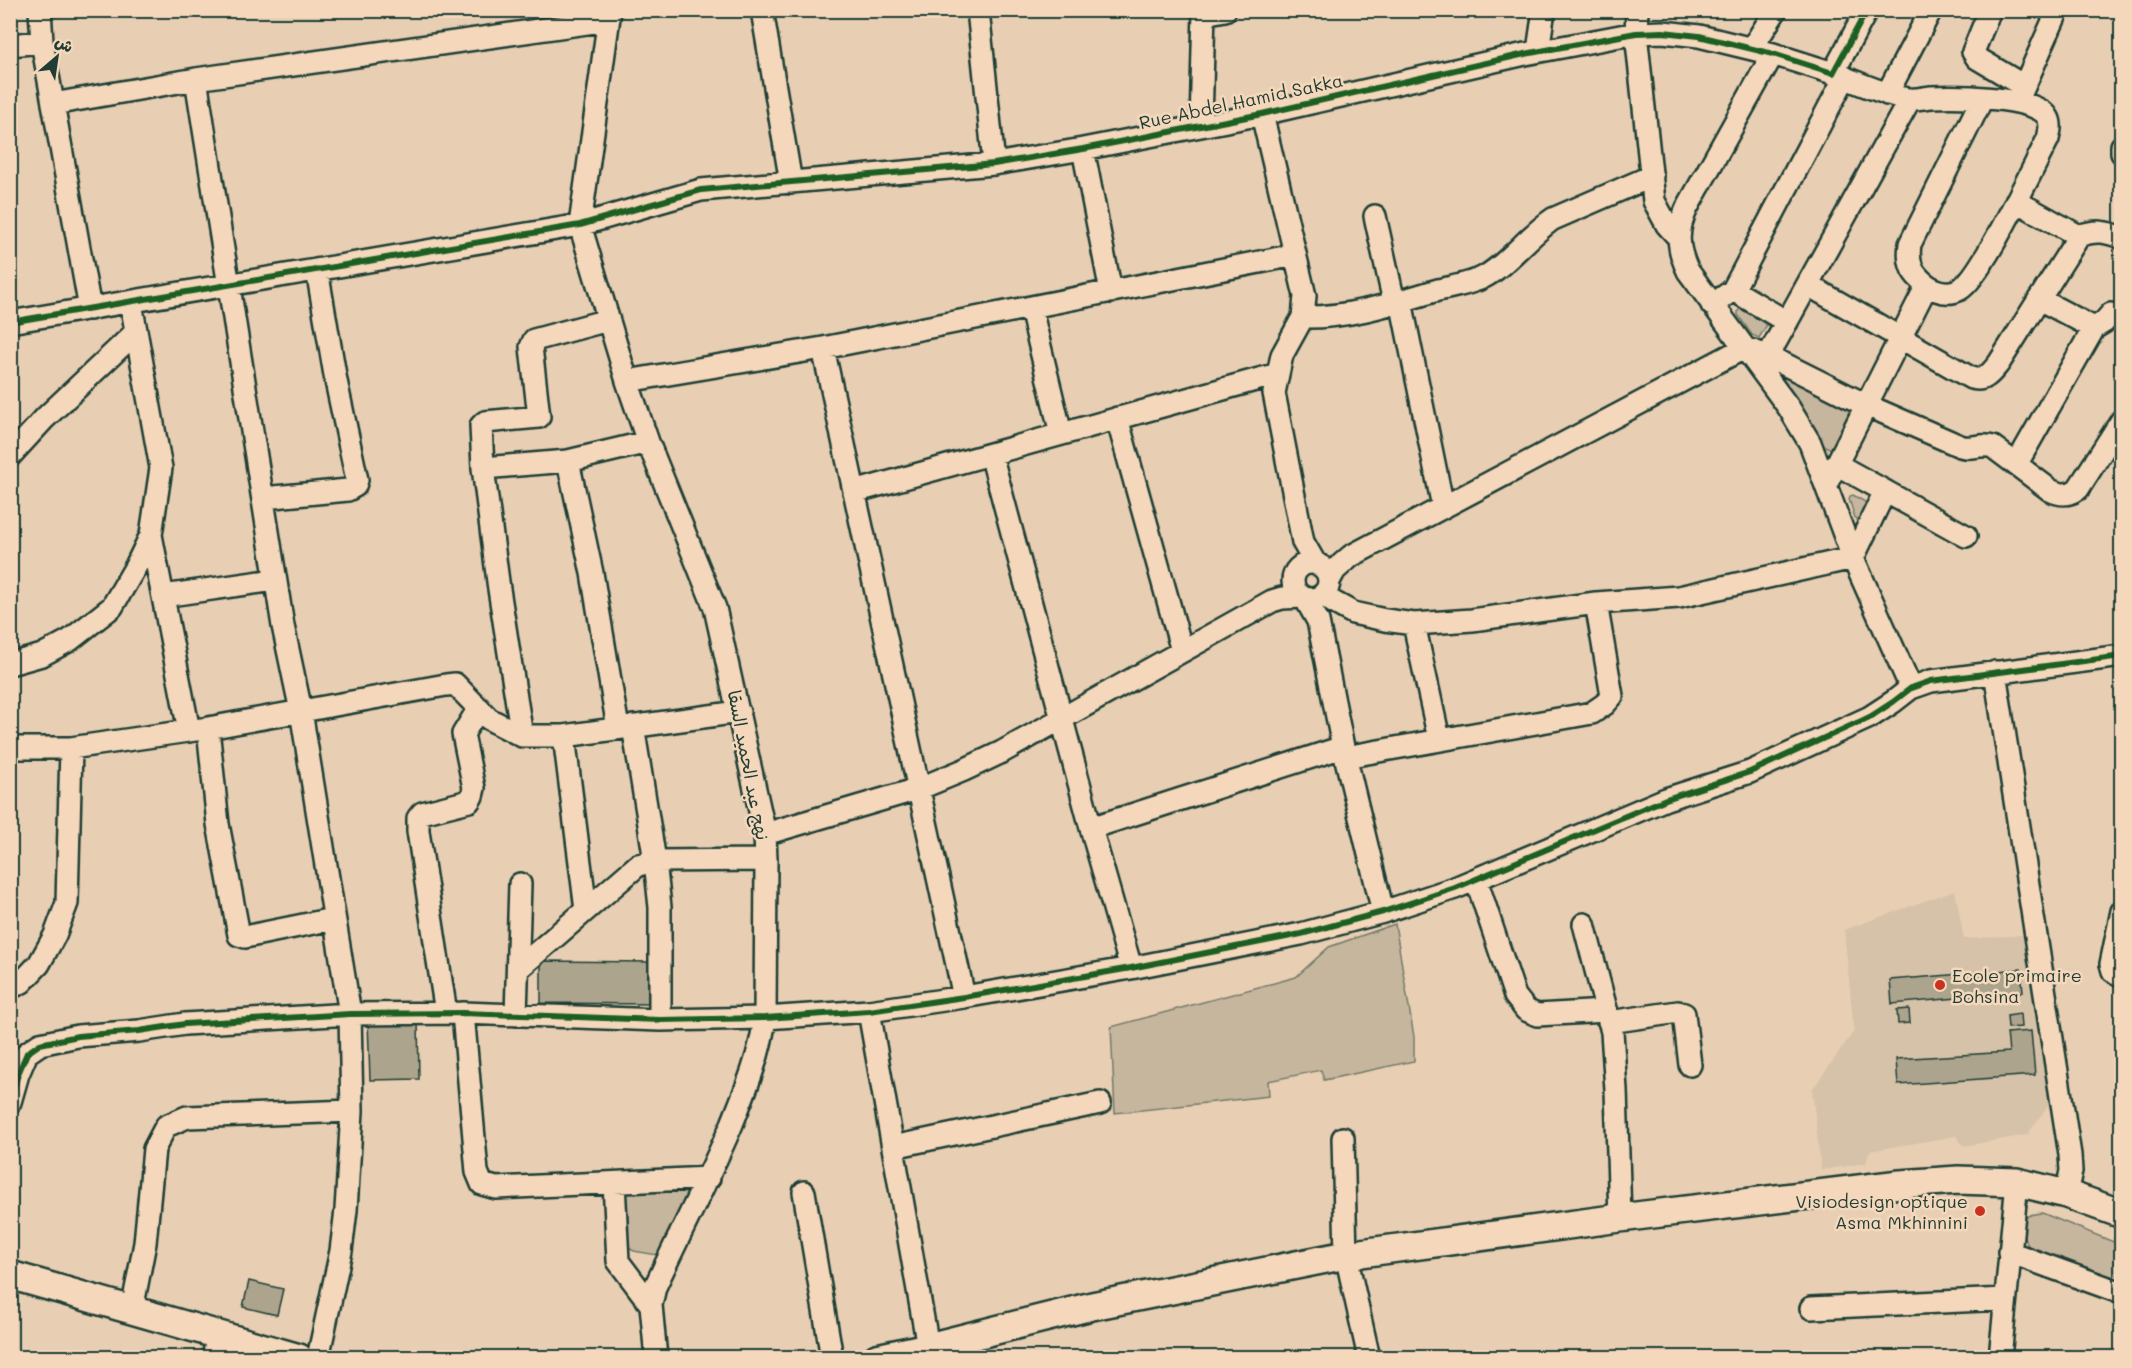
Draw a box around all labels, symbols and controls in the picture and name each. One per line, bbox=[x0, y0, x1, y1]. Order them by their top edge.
north arrow bbox=[27, 27, 87, 87]
text: ش bbox=[52, 30, 77, 57]
street label: Rue Abdel Hamid Sakka bbox=[1137, 68, 1345, 134]
street label: نهج عبد الحميد السقا bbox=[722, 688, 775, 842]
place label: Ecole primaire Bohsina bbox=[1952, 963, 2082, 1008]
marker: Ecole primaire Bohsina bbox=[1933, 978, 1947, 992]
place label: Visiodesign optique Asma Mkhinnini bbox=[1795, 1189, 1968, 1234]
marker: Visiodesign optique Asma Mkhinnini bbox=[1973, 1204, 1987, 1218]

